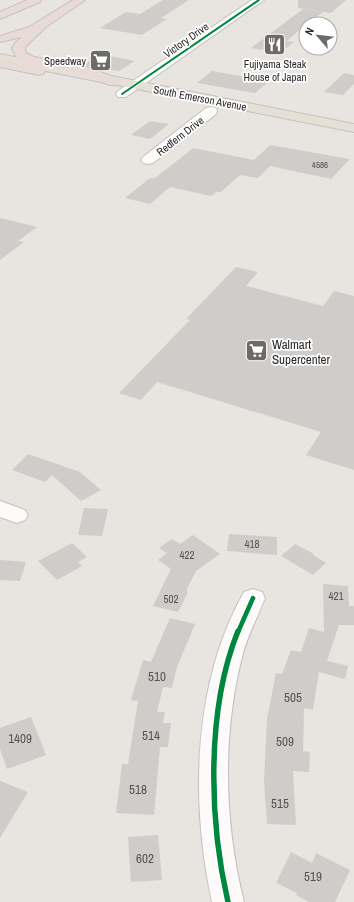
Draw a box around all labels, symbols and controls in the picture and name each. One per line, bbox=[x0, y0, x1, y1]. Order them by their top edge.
north arrow bbox=[298, 16, 338, 56]
street label: Victory Drive bbox=[161, 19, 211, 61]
text: N bbox=[301, 25, 317, 37]
restaurant icon: Fujiyama Steak House of Japan bbox=[262, 31, 288, 57]
supermarket icon: Speedway bbox=[88, 48, 114, 74]
place label: Speedway bbox=[44, 54, 86, 68]
place label: Fujiyama Steak House of Japan bbox=[243, 57, 307, 84]
street label: South Emerson Avenue bbox=[152, 82, 248, 114]
street label: Redfern Drive bbox=[154, 113, 206, 159]
house number: 4586 bbox=[312, 159, 328, 171]
place label: Walmart Supercenter bbox=[272, 336, 331, 368]
supermarket icon: Walmart Supercenter bbox=[244, 338, 270, 364]
house number: 418 bbox=[244, 537, 260, 551]
house number: 422 bbox=[179, 548, 195, 562]
house number: 421 bbox=[328, 589, 344, 603]
house number: 502 bbox=[163, 592, 179, 606]
house number: 510 bbox=[148, 668, 166, 685]
house number: 505 bbox=[284, 689, 302, 706]
house number: 514 bbox=[142, 727, 160, 744]
house number: 1409 bbox=[8, 730, 32, 747]
house number: 509 bbox=[276, 733, 294, 750]
house number: 518 bbox=[129, 781, 147, 798]
house number: 515 bbox=[271, 795, 289, 812]
house number: 602 bbox=[136, 850, 154, 867]
house number: 519 bbox=[304, 868, 322, 885]

